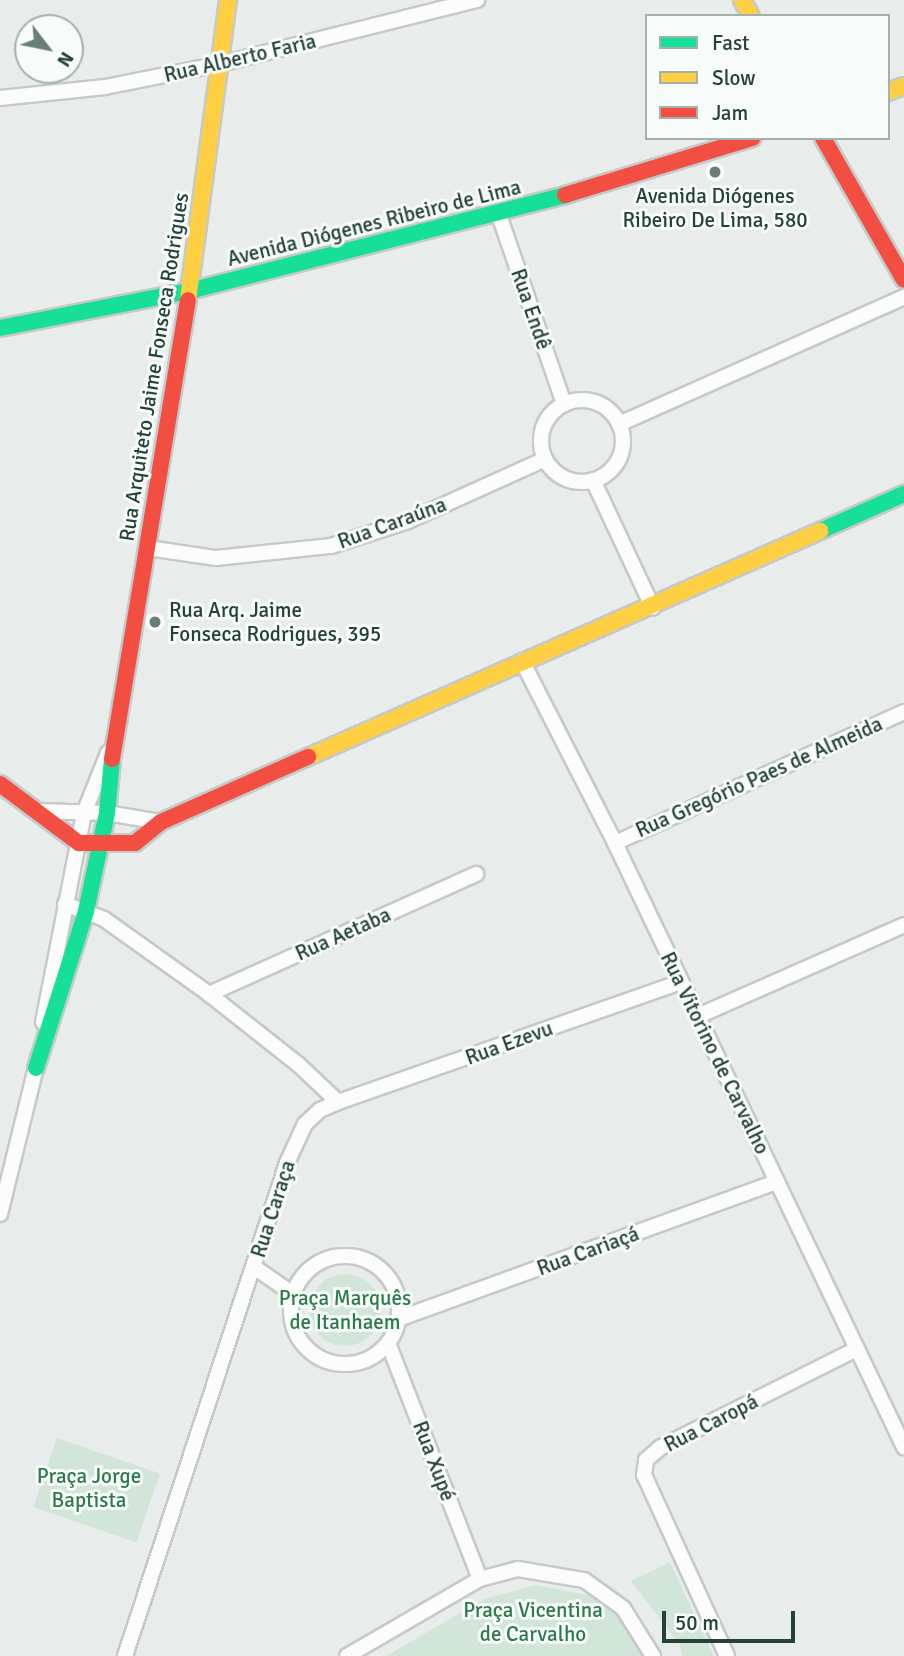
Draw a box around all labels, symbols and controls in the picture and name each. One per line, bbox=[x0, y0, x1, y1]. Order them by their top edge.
north arrow bbox=[14, 14, 84, 84]
legend bbox=[645, 14, 890, 140]
street label: Rua Alberto Faria bbox=[161, 28, 319, 88]
text: Fast bbox=[712, 30, 749, 56]
text: N bbox=[51, 47, 79, 71]
text: Slow bbox=[712, 65, 756, 91]
text: Jam bbox=[712, 100, 748, 126]
marker: Avenida Diógenes Ribeiro De Lima, 580 bbox=[707, 164, 723, 180]
street label: Avenida Diógenes Ribeiro de Lima bbox=[225, 174, 523, 272]
place label: Avenida Diógenes Ribeiro De Lima, 580 bbox=[622, 183, 808, 233]
street label: Rua Arquiteto Jaime Fonseca Rodrigues bbox=[114, 191, 194, 543]
street label: Rua Endê bbox=[505, 265, 557, 353]
street label: Rua Caraúna bbox=[334, 492, 450, 554]
place label: Rua Arq. Jaime Fonseca Rodrigues, 395 bbox=[169, 597, 381, 647]
marker: Rua Arq. Jaime Fonseca Rodrigues, 395 bbox=[147, 614, 163, 630]
street label: Rua Gregório Paes de Almeida bbox=[632, 711, 886, 843]
street label: Rua Aetaba bbox=[291, 902, 395, 966]
street label: Rua Vitorino de Carvalho bbox=[655, 948, 775, 1158]
street label: Rua Ezevu bbox=[462, 1016, 556, 1070]
street label: Rua Caraça bbox=[245, 1157, 301, 1261]
street label: Rua Cariaçá bbox=[533, 1221, 643, 1281]
park label: Praça Marquês de Itanhaem bbox=[279, 1285, 411, 1335]
street label: Rua Caropá bbox=[660, 1389, 762, 1457]
street label: Rua Xupé bbox=[407, 1417, 461, 1505]
park label: Praça Jorge Baptista bbox=[37, 1463, 141, 1513]
scale bar bbox=[666, 1596, 799, 1640]
park label: Praça Vicentina de Carvalho bbox=[463, 1597, 603, 1647]
text: 50 m bbox=[675, 1610, 719, 1636]

